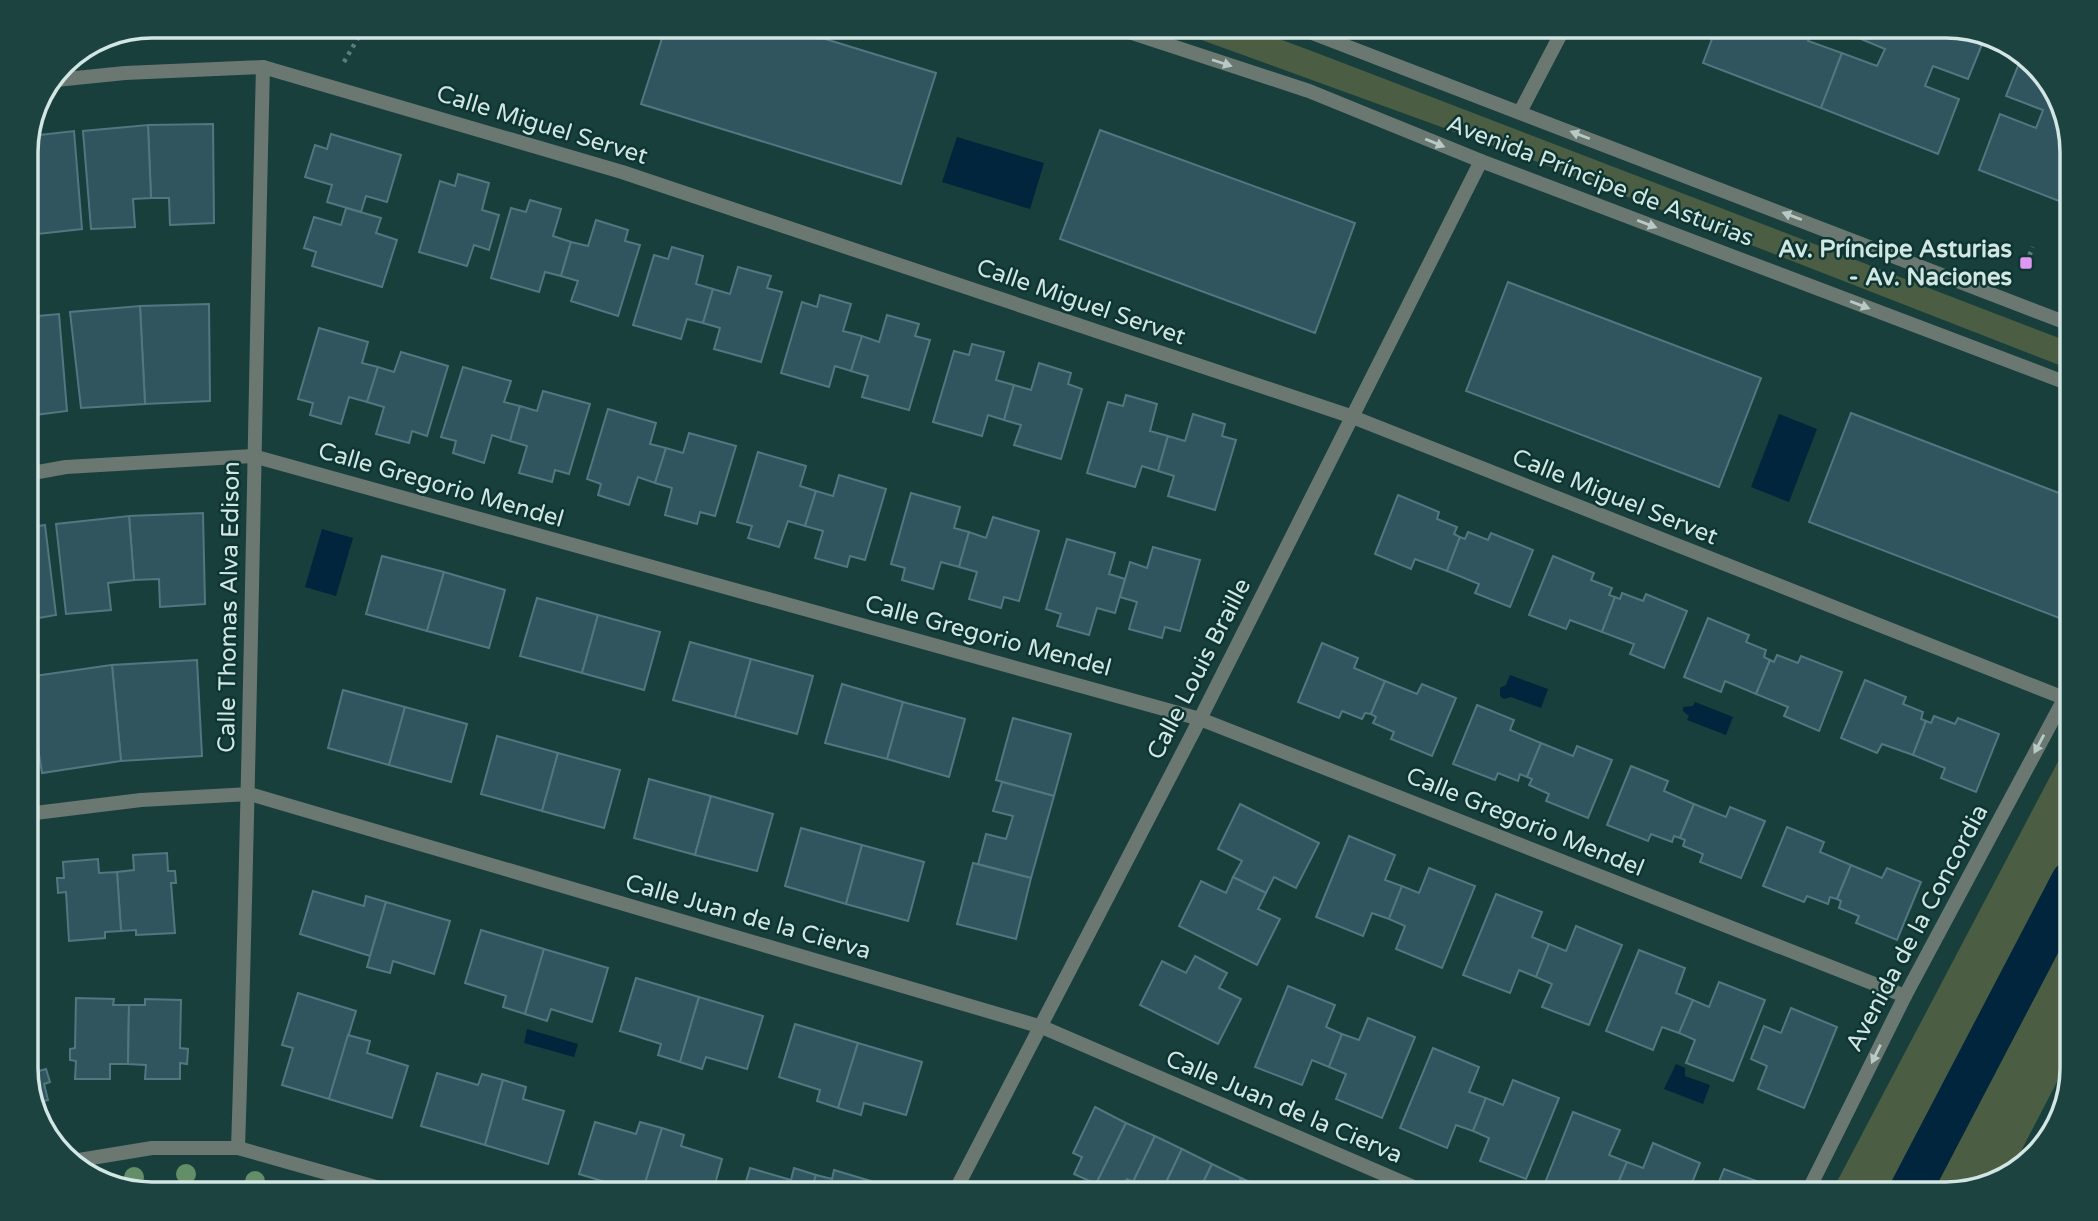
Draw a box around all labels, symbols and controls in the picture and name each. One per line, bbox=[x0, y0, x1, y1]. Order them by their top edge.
one-way arrow bbox=[1212, 58, 1233, 69]
street label: Calle Miguel Servet bbox=[433, 79, 651, 171]
street label: Avenida Príncipe de Asturias bbox=[1442, 109, 1758, 253]
one-way arrow bbox=[1569, 129, 1590, 140]
one-way arrow bbox=[1425, 137, 1446, 148]
one-way arrow bbox=[1781, 211, 1802, 222]
one-way arrow bbox=[1637, 219, 1658, 230]
place label: Av. Príncipe Asturias - Av. Naciones bbox=[1778, 235, 2012, 292]
street label: Calle Miguel Servet bbox=[973, 253, 1189, 351]
marker: Av. Príncipe Asturias - Av. Naciones bbox=[2018, 255, 2034, 271]
one-way arrow bbox=[1850, 300, 1871, 311]
street label: Calle Gregorio Mendel bbox=[315, 436, 567, 534]
street label: Calle Miguel Servet bbox=[1508, 442, 1722, 552]
street label: Calle Thomas Alva Edison bbox=[212, 461, 246, 753]
street label: Calle Louis Braille bbox=[1141, 574, 1257, 764]
street label: Calle Gregorio Mendel bbox=[862, 589, 1114, 683]
one-way arrow bbox=[2034, 734, 2045, 754]
street label: Calle Gregorio Mendel bbox=[1402, 761, 1648, 883]
street label: Avenida de la Concordia bbox=[1840, 800, 1994, 1056]
street label: Calle Juan de la Cierva bbox=[622, 868, 874, 966]
street label: Calle Juan de la Cierva bbox=[1161, 1044, 1407, 1170]
one-way arrow bbox=[1871, 1044, 1883, 1064]

